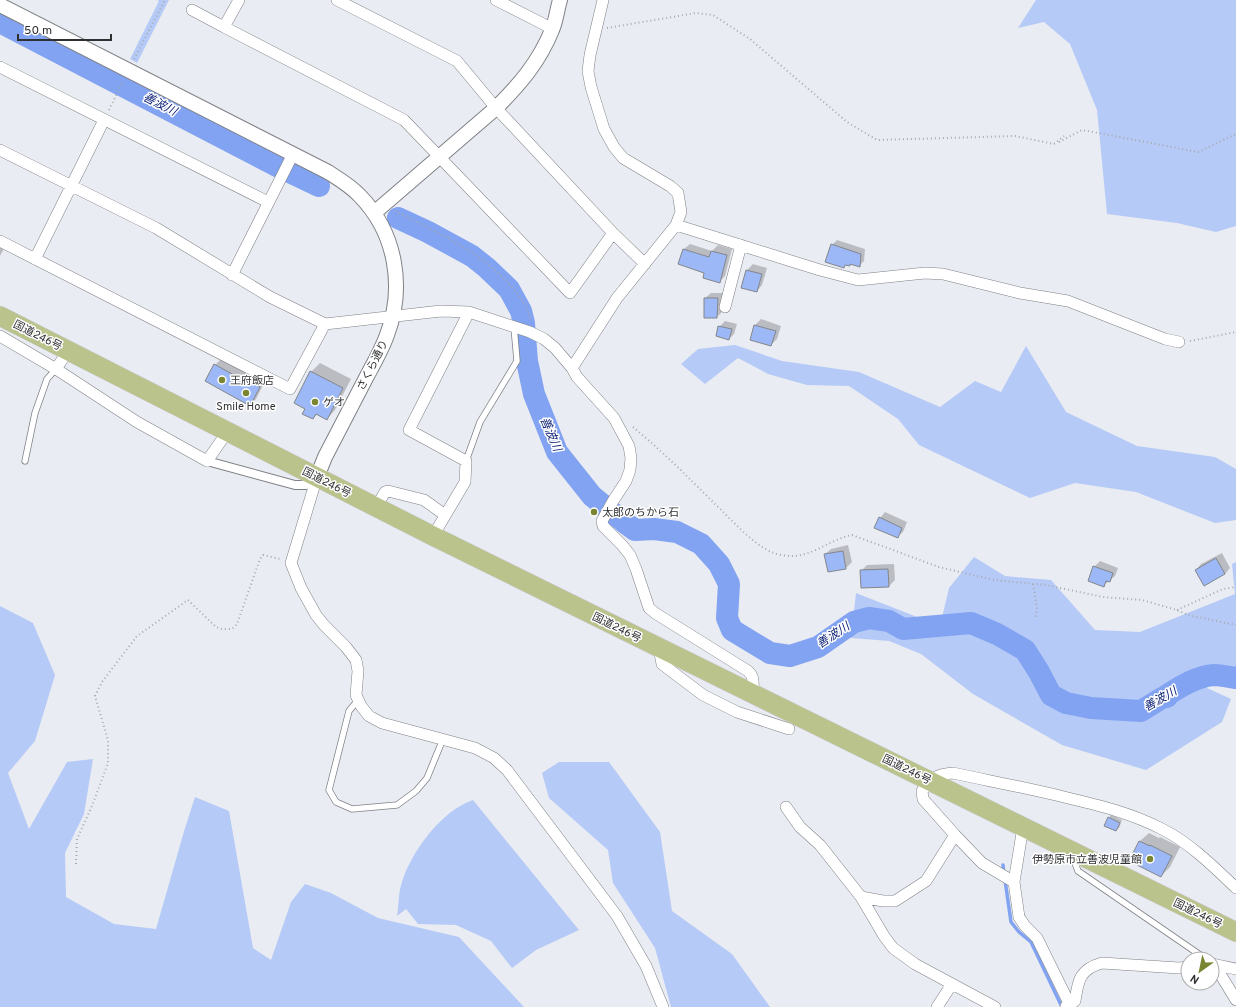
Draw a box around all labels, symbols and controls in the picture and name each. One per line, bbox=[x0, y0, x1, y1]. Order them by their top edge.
scale bar bbox=[18, 16, 111, 42]
text: 50 m bbox=[24, 23, 52, 39]
water label: 善波川 bbox=[140, 90, 181, 121]
street label: 国道246号 bbox=[11, 318, 64, 354]
street label: さくら通り bbox=[354, 338, 392, 393]
place label: 王府飯店 bbox=[230, 374, 274, 388]
marker: 王府飯店 bbox=[217, 375, 227, 385]
marker: Smile Home bbox=[241, 388, 251, 398]
place label: ゲオ bbox=[323, 396, 345, 410]
marker: ゲオ bbox=[310, 397, 320, 407]
place label: Smile Home bbox=[216, 400, 276, 414]
water label: 善波川 bbox=[536, 415, 565, 456]
street label: 国道246号 bbox=[300, 465, 353, 501]
place label: 太郎のちから石 bbox=[602, 506, 679, 520]
marker: 太郎のちから石 bbox=[589, 507, 599, 517]
street label: 国道246号 bbox=[590, 610, 643, 646]
water label: 善波川 bbox=[814, 618, 855, 652]
water label: 善波川 bbox=[1141, 683, 1182, 716]
street label: 国道246号 bbox=[880, 752, 933, 788]
place label: 伊勢原市立善波児童館 bbox=[1032, 853, 1142, 867]
marker: 伊勢原市立善波児童館 bbox=[1145, 854, 1155, 864]
street label: 国道246号 bbox=[1171, 896, 1224, 932]
north arrow bbox=[1180, 951, 1220, 991]
text: N bbox=[1188, 971, 1202, 987]

